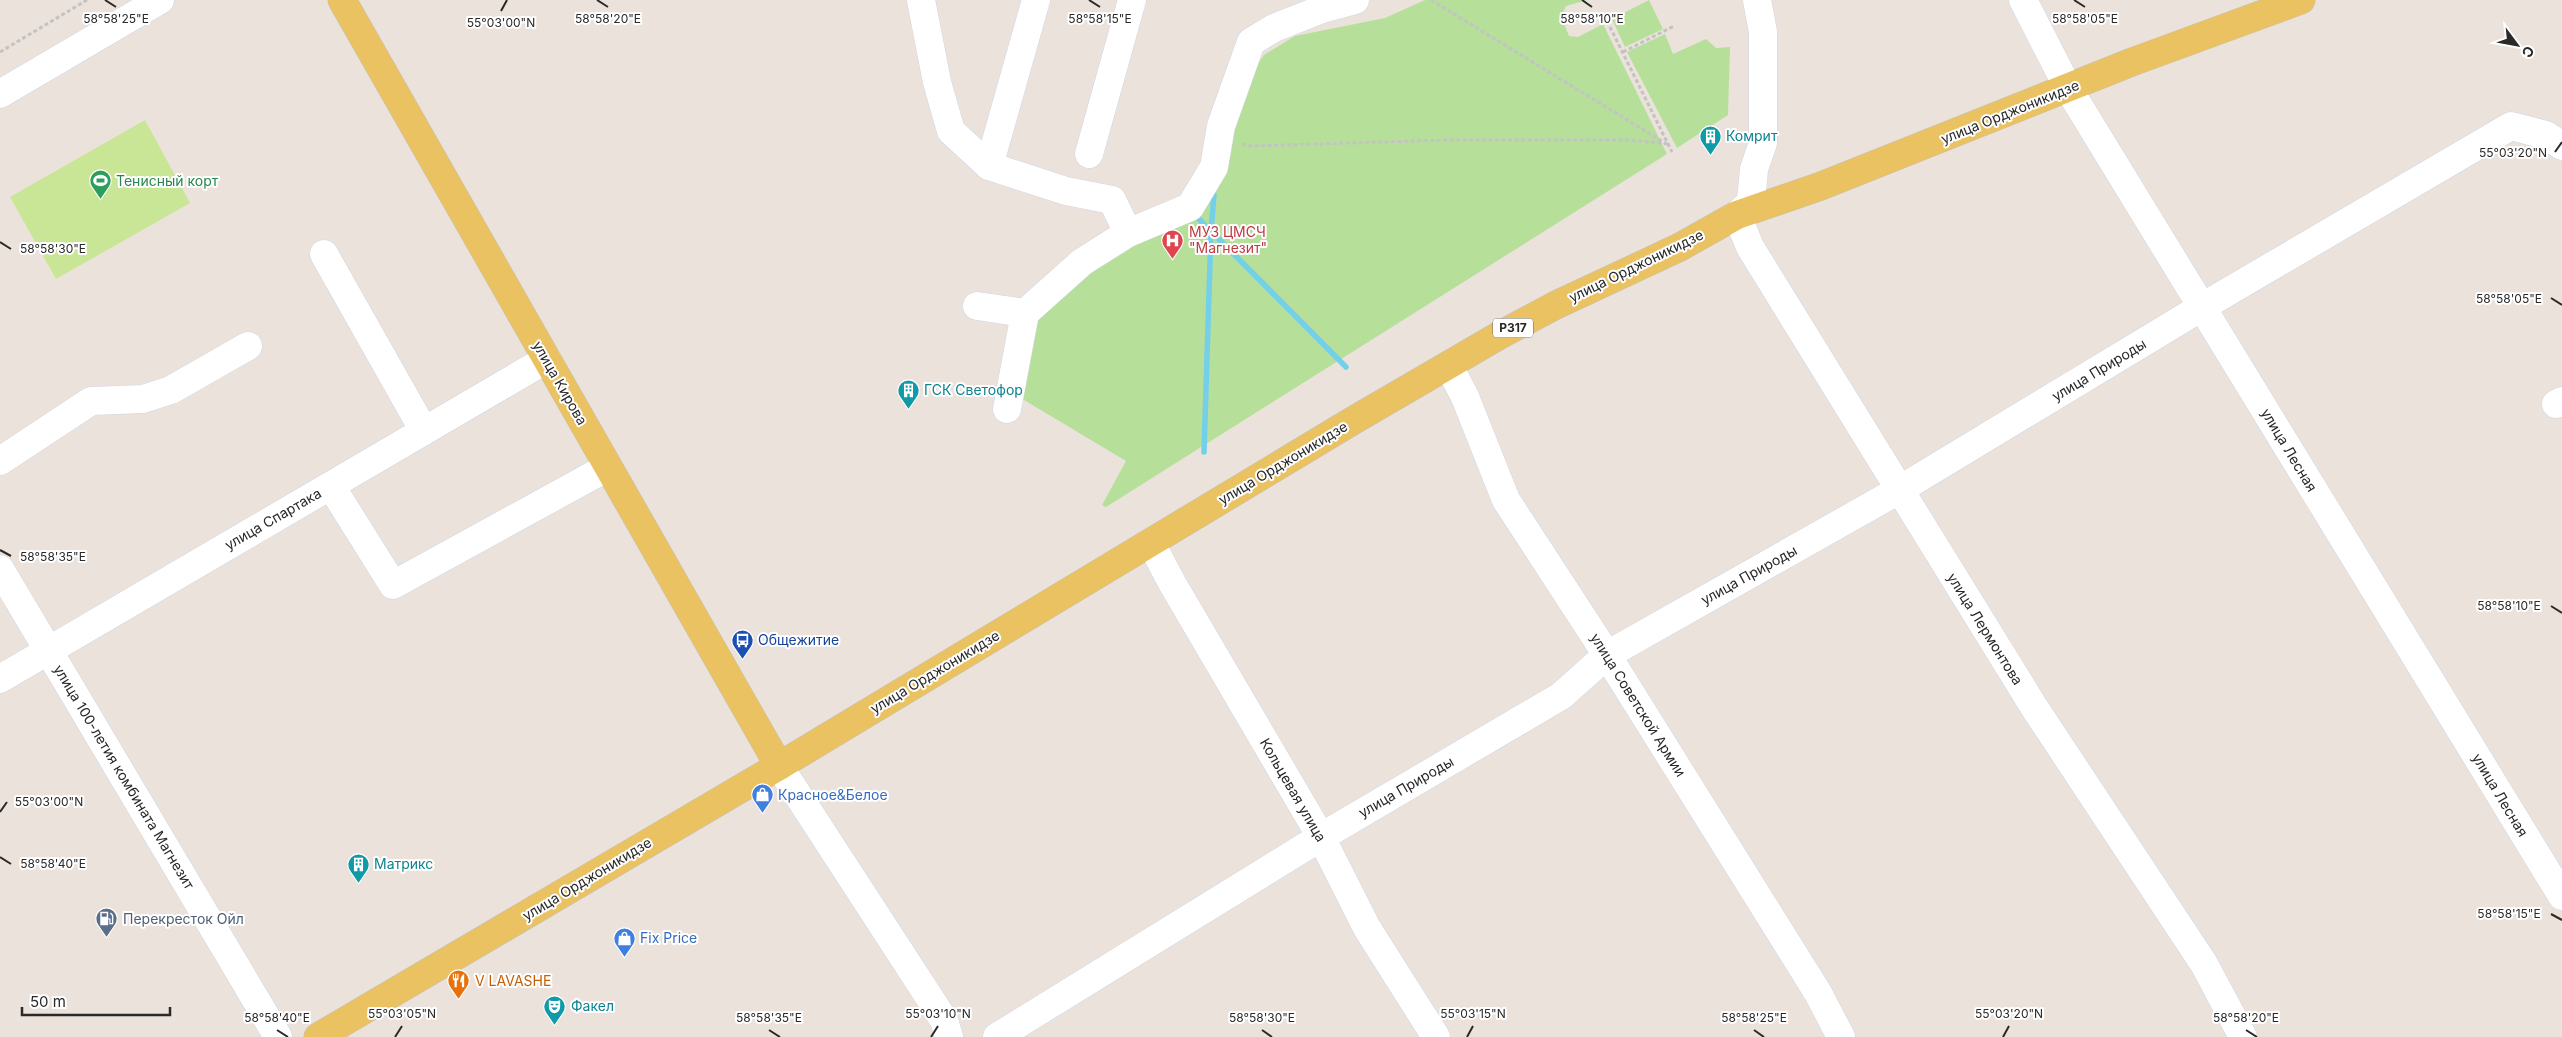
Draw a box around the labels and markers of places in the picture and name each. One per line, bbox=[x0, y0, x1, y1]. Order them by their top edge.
building icon: Комрит bbox=[1698, 124, 1722, 155]
place label: Комрит bbox=[1726, 127, 1778, 144]
sports icon: Тенисный корт bbox=[88, 169, 112, 200]
place label: Тенисный корт bbox=[116, 172, 219, 189]
place label: МУЗ ЦМСЧ "Магнезит" bbox=[1189, 223, 1267, 256]
hospital icon: МУЗ ЦМСЧ "Магнезит" bbox=[1161, 228, 1185, 259]
building icon: ГСК Светофор bbox=[896, 378, 920, 409]
place label: ГСК Светофор bbox=[924, 381, 1023, 398]
bus stop icon: Общежитие bbox=[730, 628, 754, 659]
place label: Общежитие bbox=[758, 631, 839, 648]
shop icon: Красное&Белое bbox=[750, 783, 774, 814]
place label: Красное&Белое bbox=[778, 786, 888, 803]
building icon: Матрикс bbox=[346, 852, 370, 883]
place label: Матрикс bbox=[374, 855, 433, 872]
fuel station icon: Перекресток Ойл bbox=[95, 907, 119, 938]
place label: Перекресток Ойл bbox=[123, 910, 244, 927]
shop icon: Fix Price bbox=[612, 926, 636, 957]
place label: Fix Price bbox=[640, 929, 697, 946]
restaurant icon: V LAVASHE bbox=[447, 969, 471, 1000]
place label: V LAVASHE bbox=[475, 972, 551, 989]
theatre icon: Факел bbox=[543, 994, 567, 1025]
place label: Факел bbox=[571, 997, 614, 1014]

